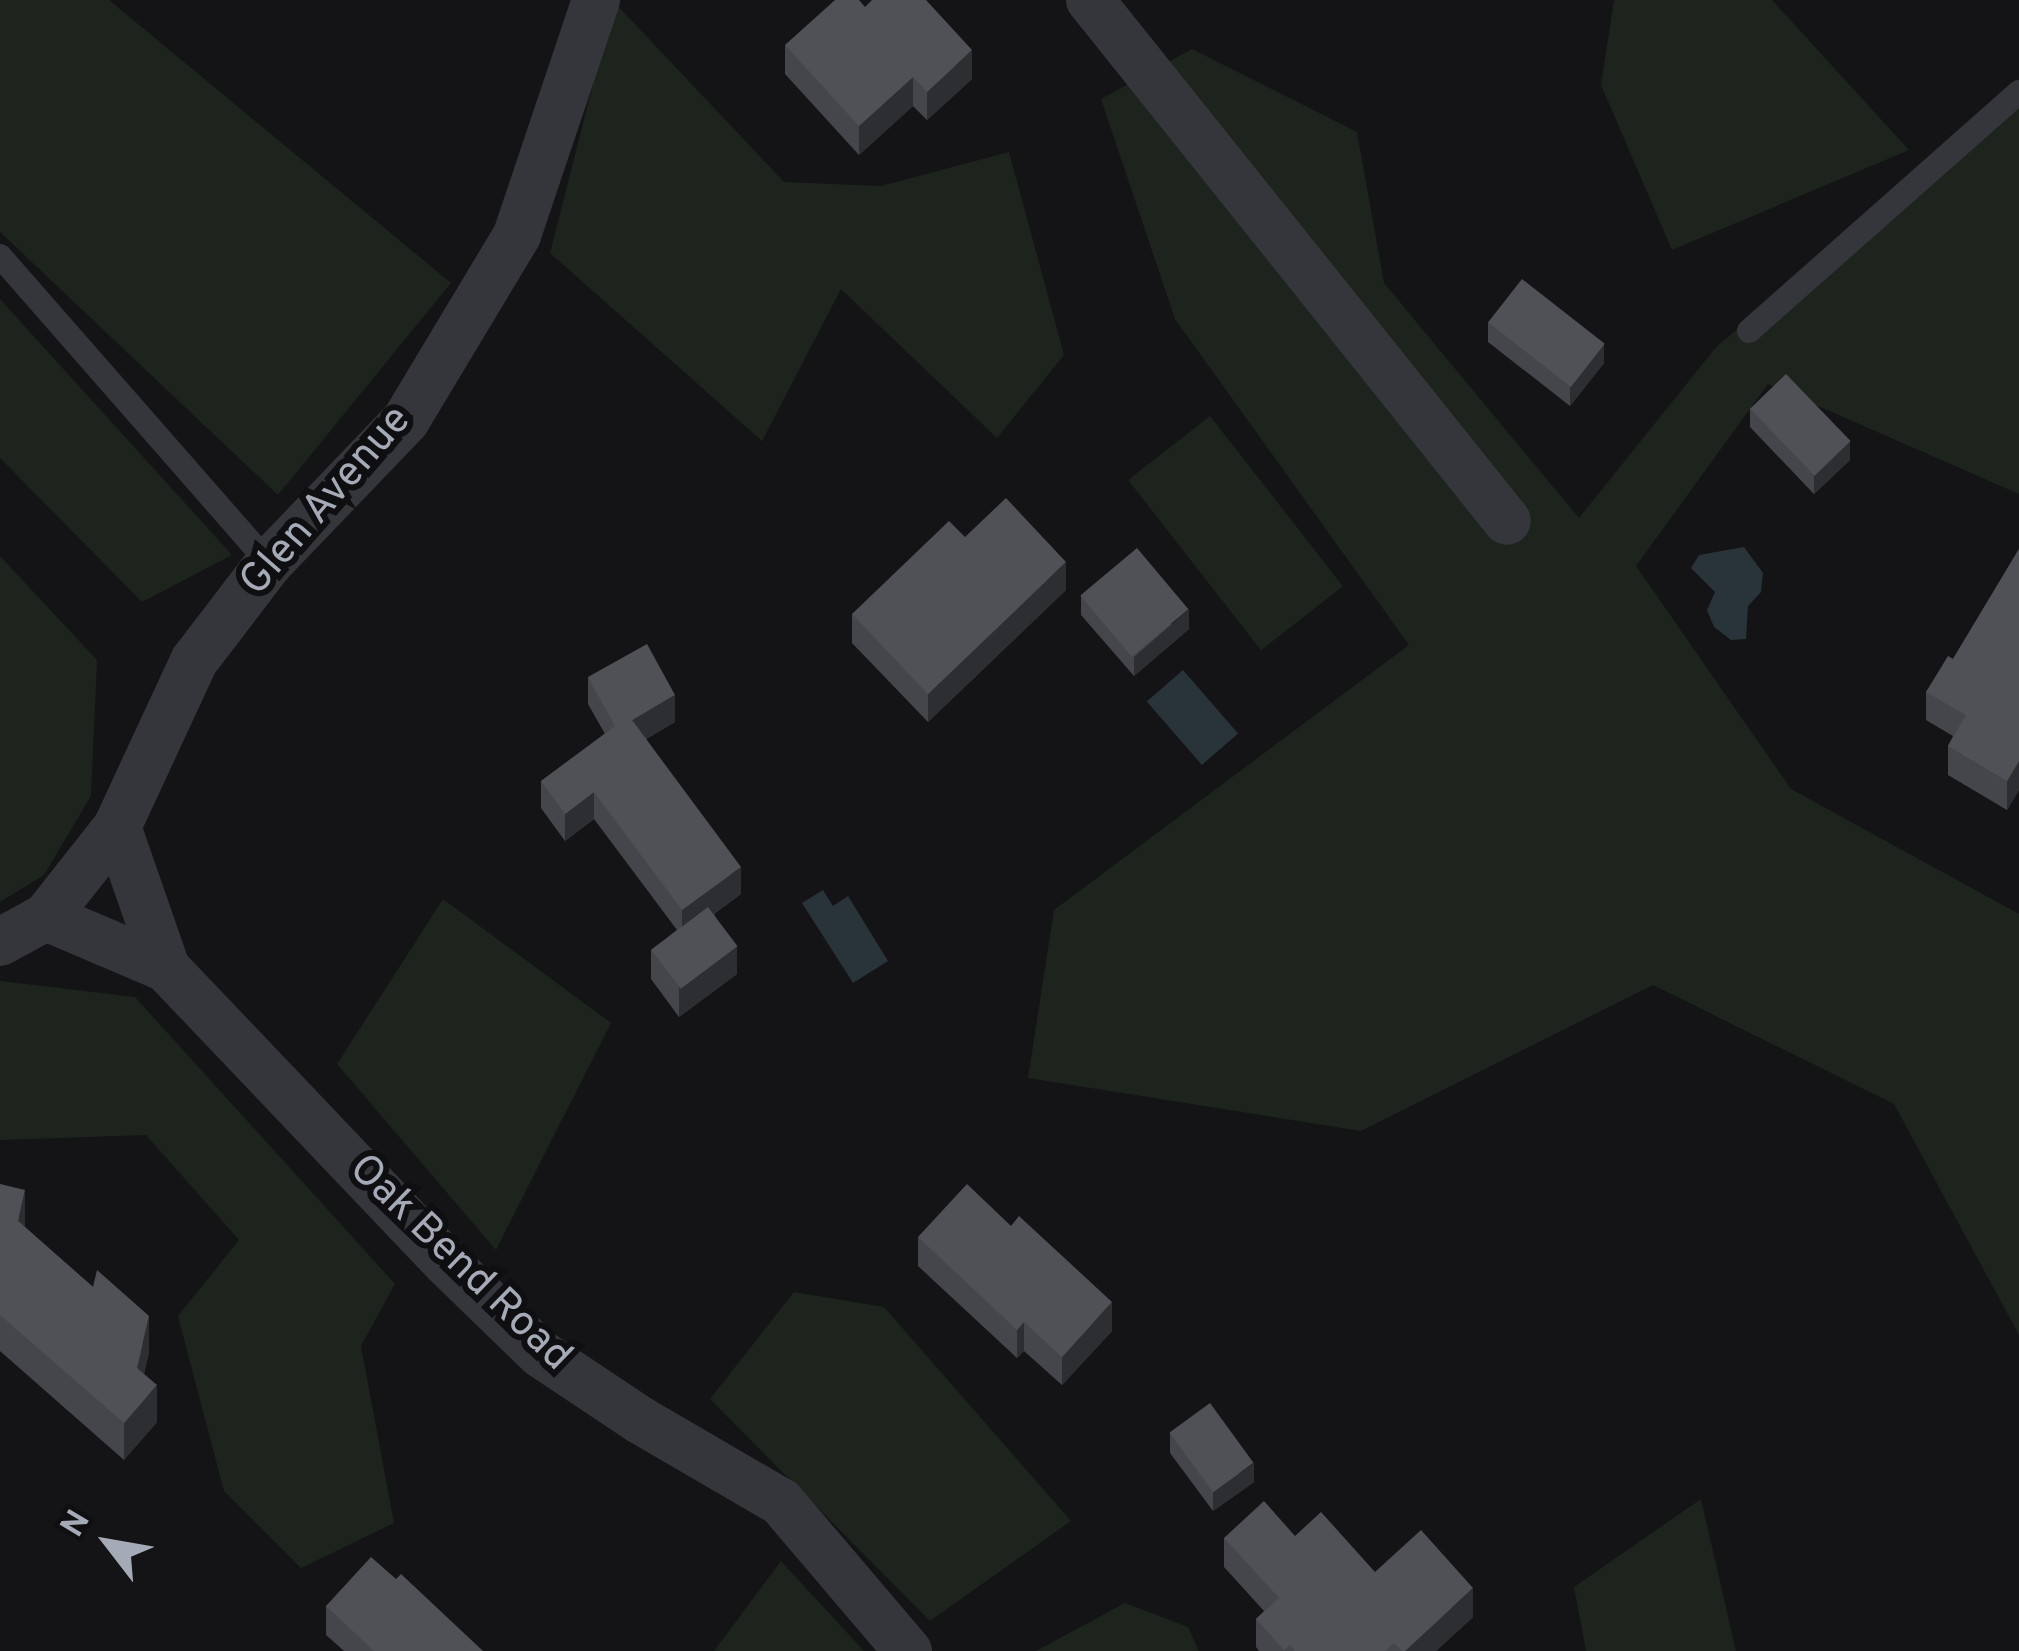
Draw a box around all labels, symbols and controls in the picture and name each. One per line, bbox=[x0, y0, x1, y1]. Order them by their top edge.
street label: Glen Avenue bbox=[230, 396, 424, 608]
street label: Oak Bend Road bbox=[337, 1145, 581, 1383]
north arrow bbox=[48, 1483, 168, 1603]
text: N bbox=[53, 1503, 101, 1545]

